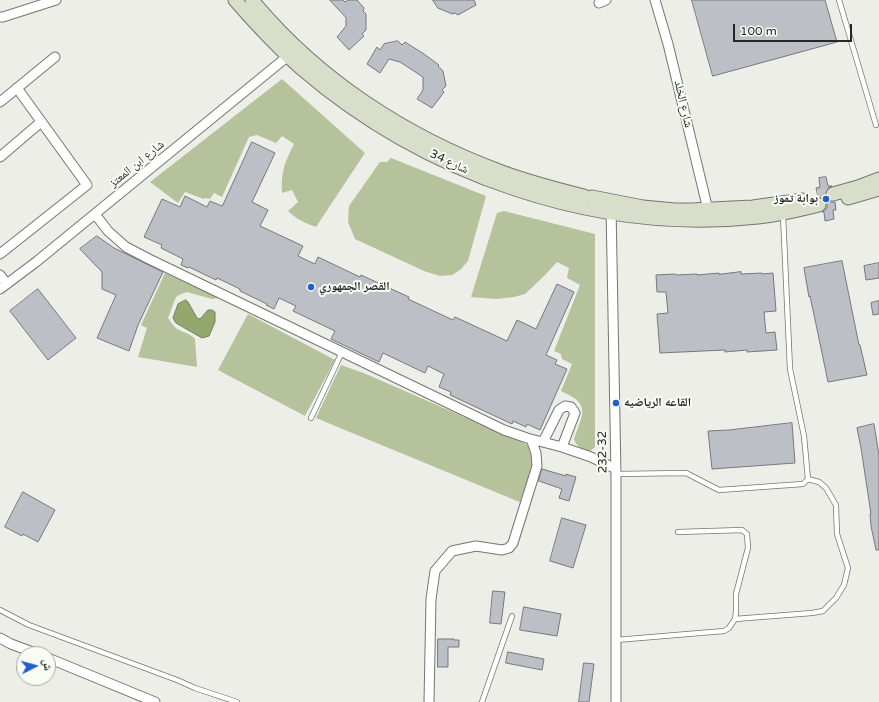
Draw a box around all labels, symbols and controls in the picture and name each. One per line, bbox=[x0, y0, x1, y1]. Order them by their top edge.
scale bar bbox=[735, 16, 854, 42]
text: 100 m bbox=[740, 24, 777, 38]
street label: شارع الخلد bbox=[671, 79, 695, 129]
street label: شارع ابن المعتز bbox=[107, 137, 167, 191]
street label: شارع 34 bbox=[427, 147, 471, 177]
place label: بوابة تموز bbox=[774, 192, 818, 206]
marker: بوابة تموز bbox=[821, 194, 831, 204]
place label: القصر الجمهوري bbox=[319, 280, 390, 294]
marker: القصر الجمهوري bbox=[306, 282, 316, 292]
place label: القاعه الرياضيه bbox=[624, 396, 691, 410]
marker: القاعه الرياضيه bbox=[611, 398, 621, 408]
street label: 232-32 bbox=[595, 431, 611, 473]
north arrow bbox=[16, 646, 56, 686]
text: ش bbox=[40, 658, 55, 671]

